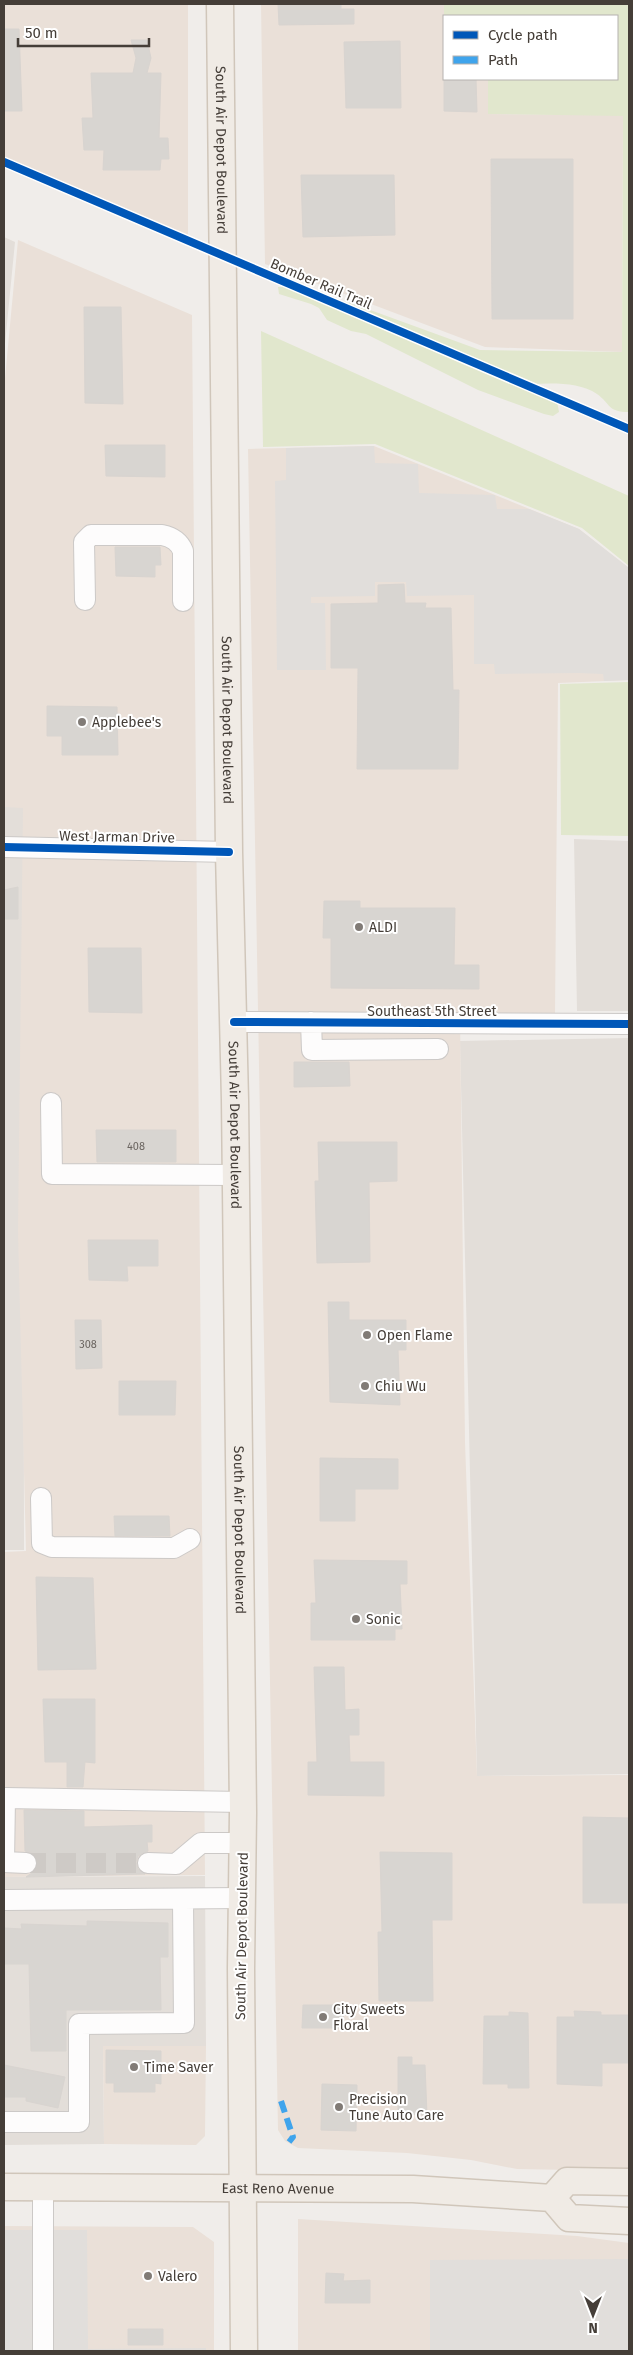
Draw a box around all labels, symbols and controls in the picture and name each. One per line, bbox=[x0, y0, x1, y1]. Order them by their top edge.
scale bar bbox=[18, 15, 149, 47]
legend bbox=[443, 15, 618, 80]
text: 50 m bbox=[25, 24, 58, 42]
text: Cycle path bbox=[488, 26, 558, 44]
text: Path bbox=[488, 51, 518, 69]
street label: South Air Depot Boulevard bbox=[212, 66, 231, 234]
street label: Bomber Rail Trail bbox=[268, 255, 374, 313]
street label: South Air Depot Boulevard bbox=[218, 636, 237, 804]
place label: Applebee's bbox=[92, 714, 162, 731]
marker: Applebee's bbox=[76, 716, 88, 728]
street label: West Jarman Drive bbox=[59, 827, 175, 847]
place label: ALDI bbox=[369, 919, 397, 936]
marker: ALDI bbox=[353, 921, 365, 933]
street label: Southeast 5th Street bbox=[367, 1003, 498, 1020]
street label: South Air Depot Boulevard bbox=[225, 1041, 245, 1209]
house number: 408 bbox=[127, 1140, 145, 1153]
place label: Open Flame bbox=[377, 1327, 453, 1344]
marker: Open Flame bbox=[361, 1329, 373, 1341]
house number: 308 bbox=[79, 1338, 97, 1351]
place label: Chiu Wu bbox=[375, 1378, 426, 1395]
marker: Chiu Wu bbox=[359, 1380, 371, 1392]
street label: South Air Depot Boulevard bbox=[230, 1446, 249, 1614]
place label: Sonic bbox=[366, 1611, 401, 1628]
marker: Sonic bbox=[350, 1613, 362, 1625]
street label: South Air Depot Boulevard bbox=[232, 1852, 252, 2020]
place label: City Sweets Floral bbox=[333, 2001, 405, 2034]
marker: City Sweets Floral bbox=[317, 2011, 329, 2023]
place label: Time Saver bbox=[144, 2059, 214, 2076]
marker: Time Saver bbox=[128, 2061, 140, 2073]
place label: Precision Tune Auto Care bbox=[349, 2091, 444, 2124]
marker: Precision Tune Auto Care bbox=[333, 2101, 345, 2113]
street label: East Reno Avenue bbox=[222, 2180, 334, 2197]
place label: Valero bbox=[158, 2268, 198, 2285]
marker: Valero bbox=[142, 2270, 154, 2282]
north arrow bbox=[568, 2290, 618, 2340]
text: N bbox=[588, 2319, 598, 2336]

